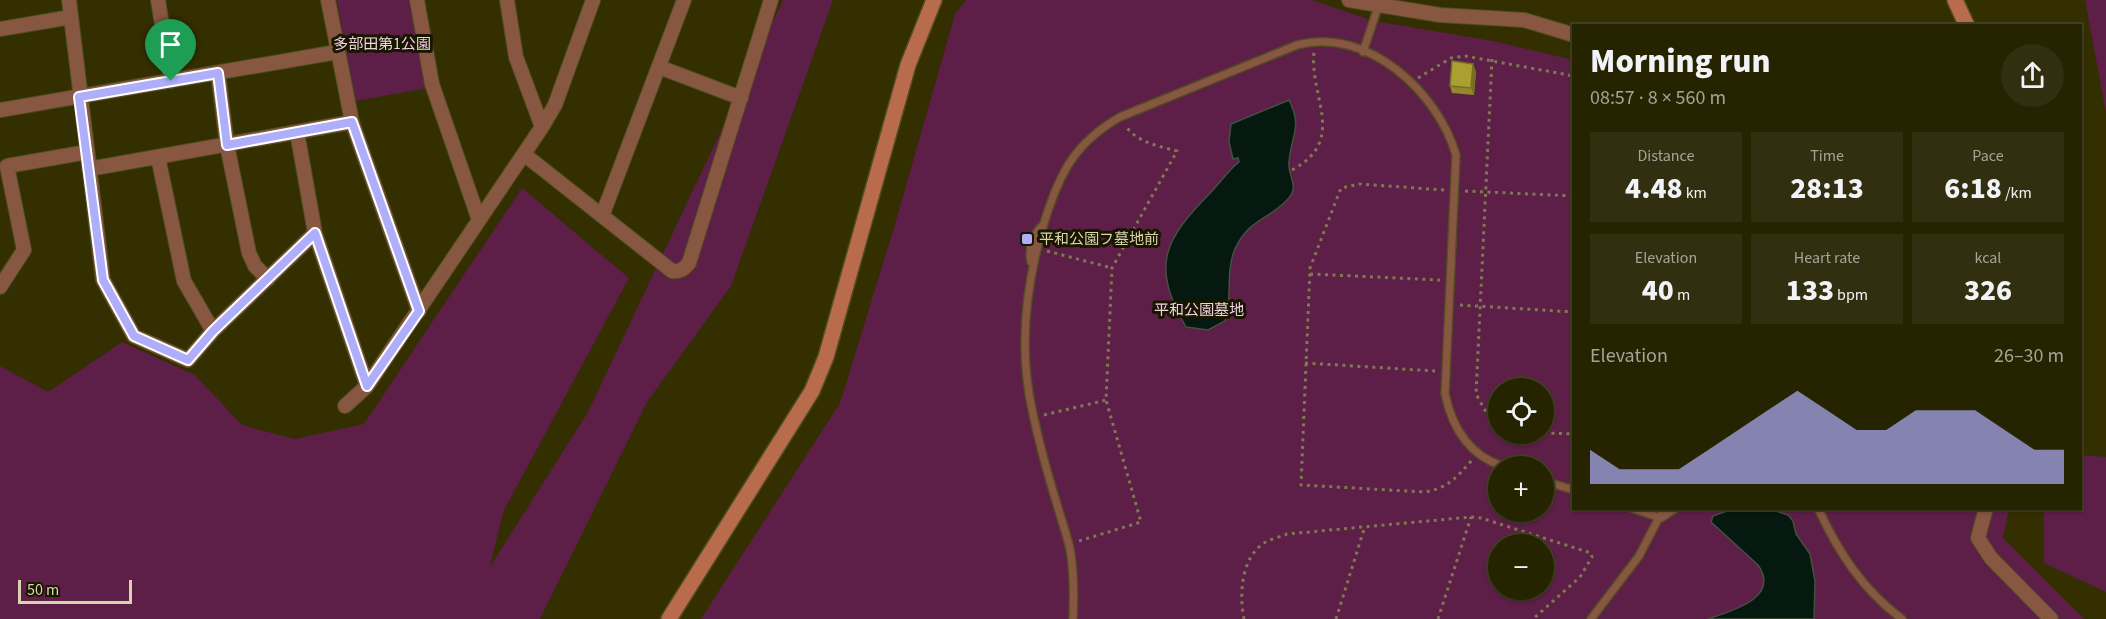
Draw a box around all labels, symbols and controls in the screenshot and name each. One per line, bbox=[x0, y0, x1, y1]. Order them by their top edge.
pin bbox=[145, 19, 196, 81]
icon: arrive bbox=[154, 28, 187, 61]
park label: 多部田第1公園 bbox=[333, 34, 431, 55]
text: Morning run bbox=[1590, 38, 1770, 85]
button: share bbox=[2001, 44, 2064, 107]
text: 08:57 · 8 × 560 m bbox=[1590, 84, 1726, 112]
text: Distance bbox=[1638, 145, 1694, 167]
text: Time bbox=[1810, 145, 1844, 167]
text: Pace bbox=[1972, 145, 2004, 167]
text: 4.48 bbox=[1625, 167, 1682, 210]
text: 28:13 bbox=[1790, 167, 1864, 210]
text: 6:18 bbox=[1944, 167, 2002, 210]
text: km bbox=[1682, 182, 1707, 204]
text: /km bbox=[2002, 182, 2032, 204]
place label: 平和公園フ墓地前 bbox=[1039, 229, 1159, 250]
marker: 平和公園フ墓地前 bbox=[1020, 232, 1034, 246]
text: Elevation bbox=[1635, 247, 1697, 269]
text: Heart rate bbox=[1794, 247, 1860, 269]
text: kcal bbox=[1975, 247, 2001, 269]
text: 40 bbox=[1642, 269, 1674, 312]
text: 133 bbox=[1786, 269, 1834, 312]
text: 326 bbox=[1964, 269, 2012, 312]
text: m bbox=[1674, 284, 1690, 306]
text: bpm bbox=[1834, 284, 1868, 306]
park label: 平和公園墓地 bbox=[1154, 300, 1244, 321]
text: Elevation bbox=[1590, 342, 1668, 370]
text: 26–30 m bbox=[1994, 342, 2064, 370]
map controls bbox=[1488, 378, 1554, 600]
button: locate bbox=[1488, 378, 1554, 444]
button: + bbox=[1488, 456, 1554, 522]
button: − bbox=[1488, 534, 1554, 600]
scale bar bbox=[18, 577, 132, 604]
text: 50 m bbox=[27, 579, 59, 601]

